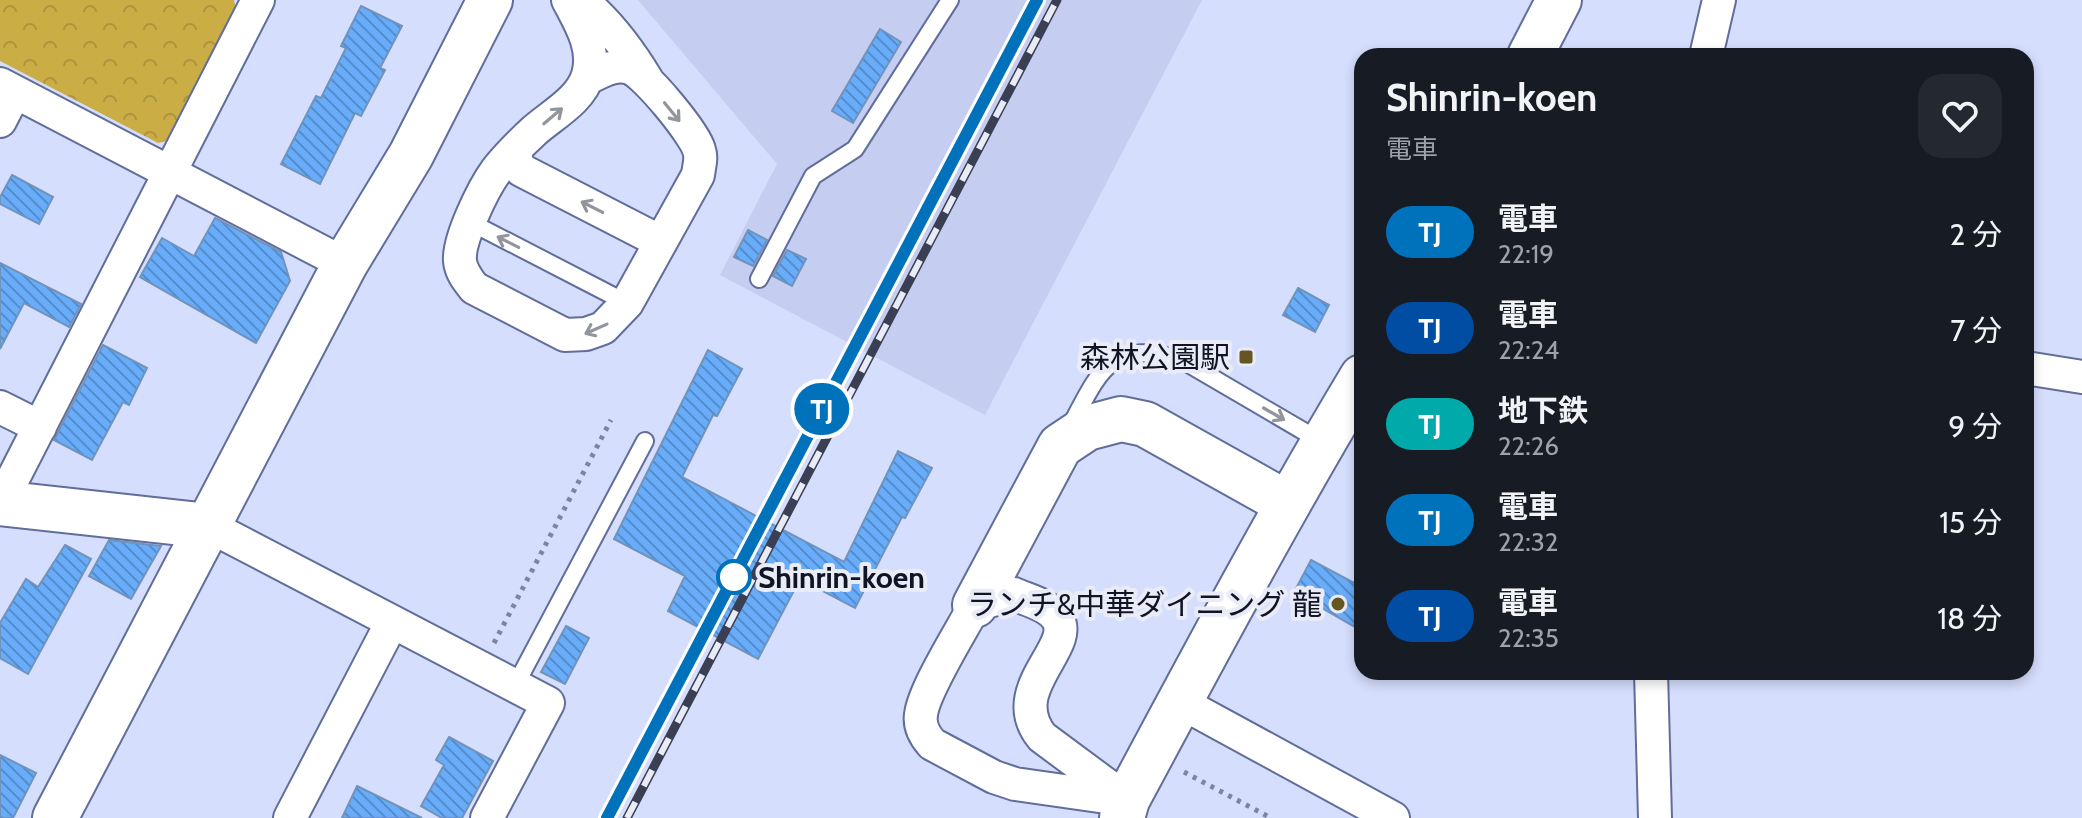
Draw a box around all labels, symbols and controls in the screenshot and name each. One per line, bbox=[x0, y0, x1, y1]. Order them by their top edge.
text: Shinrin-koen bbox=[1386, 74, 1597, 121]
button: heart bbox=[1918, 74, 2002, 158]
one-way arrow bbox=[663, 101, 681, 122]
one-way arrow bbox=[542, 107, 563, 124]
text: 電車 bbox=[1386, 133, 1438, 165]
one-way arrow bbox=[580, 198, 604, 214]
text: 電車 bbox=[1498, 200, 1558, 237]
text: TJ bbox=[1418, 215, 1442, 249]
text: 2 分 bbox=[1950, 216, 2002, 253]
one-way arrow bbox=[496, 233, 520, 249]
text: 22:19 bbox=[1498, 238, 1554, 270]
text: 電車 bbox=[1498, 296, 1558, 333]
text: TJ bbox=[1418, 311, 1442, 345]
text: 7 分 bbox=[1950, 312, 2002, 349]
one-way arrow bbox=[584, 322, 609, 337]
text: 22:24 bbox=[1498, 334, 1559, 366]
place label: 森林公園駅 bbox=[1080, 339, 1230, 376]
marker: 森林公園駅 bbox=[1237, 348, 1255, 366]
line badge: TJ bbox=[786, 383, 858, 435]
text: TJ bbox=[810, 392, 834, 426]
text: 地下鉄 bbox=[1498, 392, 1588, 429]
one-way arrow bbox=[1262, 406, 1285, 422]
text: TJ bbox=[1418, 407, 1442, 441]
text: 9 分 bbox=[1948, 408, 2002, 445]
text: 22:26 bbox=[1498, 430, 1559, 462]
text: 電車 bbox=[1498, 488, 1558, 525]
text: TJ bbox=[1418, 503, 1442, 537]
text: 15 分 bbox=[1939, 504, 2002, 541]
text: 22:32 bbox=[1498, 526, 1558, 558]
place label: Shinrin-koen bbox=[758, 559, 925, 596]
marker: Shinrin-koen bbox=[717, 560, 751, 594]
text: 電車 bbox=[1498, 584, 1558, 621]
place label: ランチ&中華ダイニング 龍 bbox=[967, 586, 1322, 623]
marker: ランチ&中華ダイニング 龍 bbox=[1329, 595, 1347, 613]
text: TJ bbox=[1418, 599, 1442, 633]
text: 18 分 bbox=[1937, 600, 2002, 637]
text: 22:35 bbox=[1498, 622, 1559, 654]

